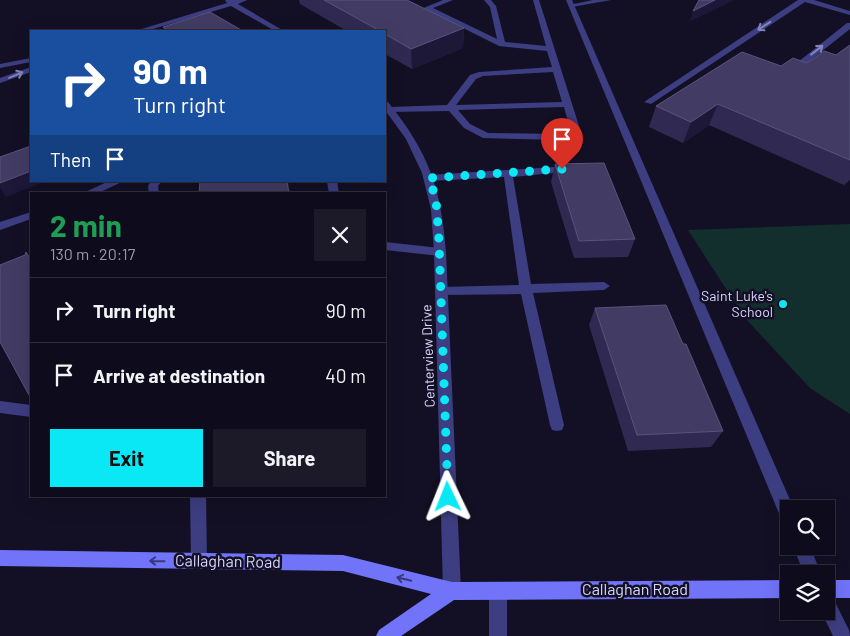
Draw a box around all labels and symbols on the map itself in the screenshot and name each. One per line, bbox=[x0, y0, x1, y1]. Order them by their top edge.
one-way arrow bbox=[757, 20, 771, 31]
one-way arrow bbox=[810, 45, 823, 56]
one-way arrow bbox=[8, 70, 23, 80]
pin bbox=[541, 118, 583, 169]
place label: Saint Luke's School bbox=[701, 287, 773, 320]
marker: Saint Luke's School bbox=[777, 298, 789, 310]
street label: Centerview Drive bbox=[417, 304, 438, 408]
position arrow bbox=[421, 470, 473, 522]
street label: Callaghan Road bbox=[175, 550, 281, 571]
one-way arrow bbox=[149, 556, 165, 565]
one-way arrow bbox=[397, 574, 413, 584]
street label: Callaghan Road bbox=[582, 579, 688, 598]

